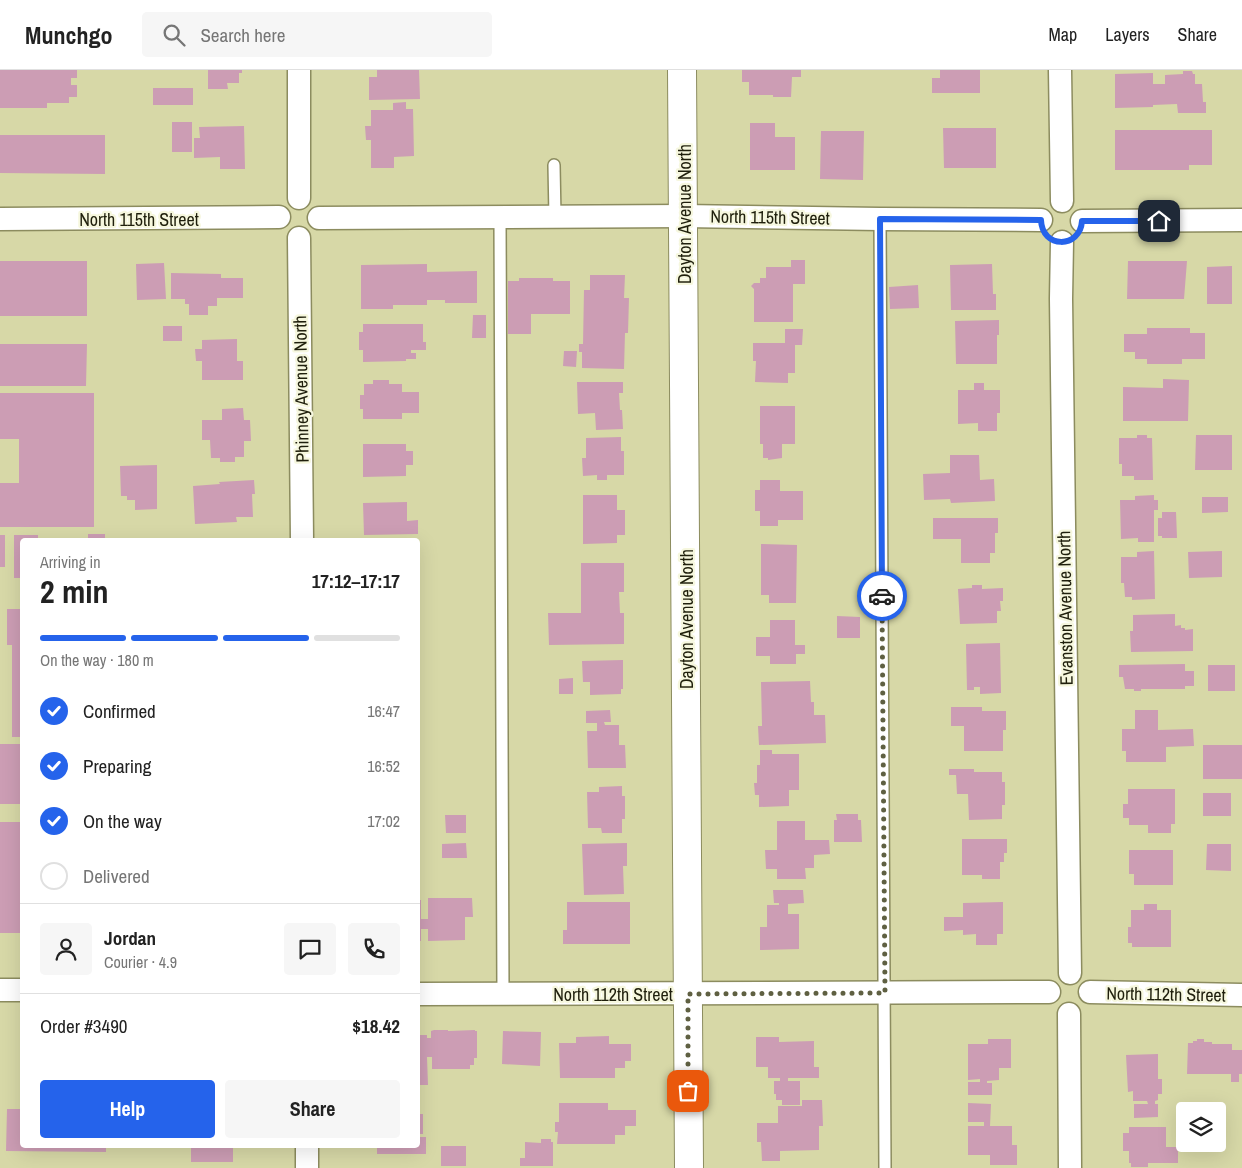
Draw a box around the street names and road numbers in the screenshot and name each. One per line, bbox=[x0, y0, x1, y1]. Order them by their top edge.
street label: Dayton Avenue North bbox=[672, 144, 697, 284]
street label: North 115th Street bbox=[710, 203, 830, 231]
street label: North 115th Street bbox=[79, 207, 199, 232]
street label: Phinney Avenue North bbox=[287, 315, 315, 463]
street label: Evanston Avenue North bbox=[1051, 530, 1079, 686]
street label: Dayton Avenue North bbox=[674, 549, 699, 689]
street label: North 112th Street bbox=[1106, 980, 1226, 1008]
street label: North 112th Street bbox=[553, 982, 673, 1007]

